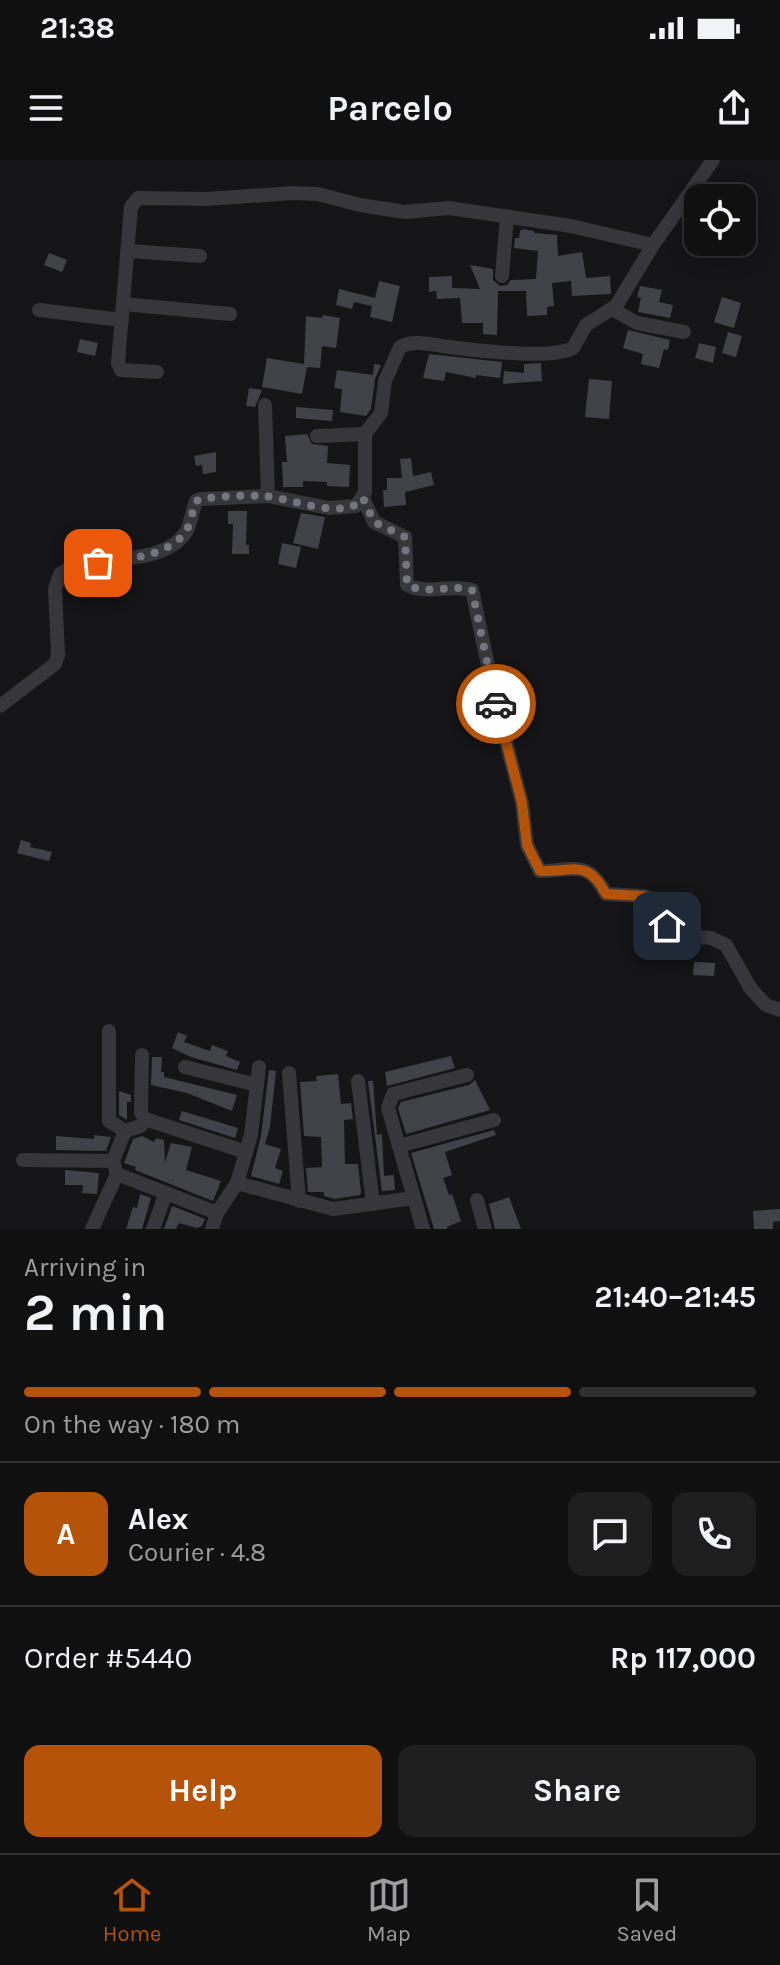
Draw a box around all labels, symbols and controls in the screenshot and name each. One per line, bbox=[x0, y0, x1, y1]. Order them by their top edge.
text: 21:38 bbox=[40, 10, 115, 46]
icon: menu bbox=[24, 86, 68, 130]
icon: share bbox=[712, 86, 756, 130]
text: Parcelo bbox=[327, 87, 453, 129]
map controls bbox=[684, 184, 756, 256]
button: locate bbox=[684, 184, 756, 256]
pin bbox=[64, 529, 132, 597]
icon: bag bbox=[76, 541, 120, 585]
courier bbox=[456, 664, 536, 744]
icon: car bbox=[474, 682, 518, 726]
pin bbox=[633, 892, 701, 960]
icon: home bbox=[645, 904, 689, 948]
text: Arriving in bbox=[24, 1252, 146, 1283]
text: 21:40–21:45 bbox=[594, 1279, 756, 1315]
text: 2 min bbox=[24, 1282, 167, 1343]
text: On the way · 180 m bbox=[24, 1409, 240, 1440]
button: chat bbox=[568, 1492, 652, 1576]
button: phone bbox=[672, 1492, 756, 1576]
text: Alex bbox=[128, 1501, 188, 1537]
text: A bbox=[57, 1516, 75, 1552]
text: Courier · 4.8 bbox=[128, 1537, 266, 1568]
text: Order #5440 bbox=[24, 1640, 192, 1676]
text: Rp 117,000 bbox=[610, 1640, 756, 1676]
button: Help bbox=[24, 1745, 382, 1837]
button: Share bbox=[398, 1745, 756, 1837]
tab: Home bbox=[103, 1873, 161, 1947]
tab: Map bbox=[367, 1873, 411, 1947]
tab: Saved bbox=[616, 1873, 677, 1947]

